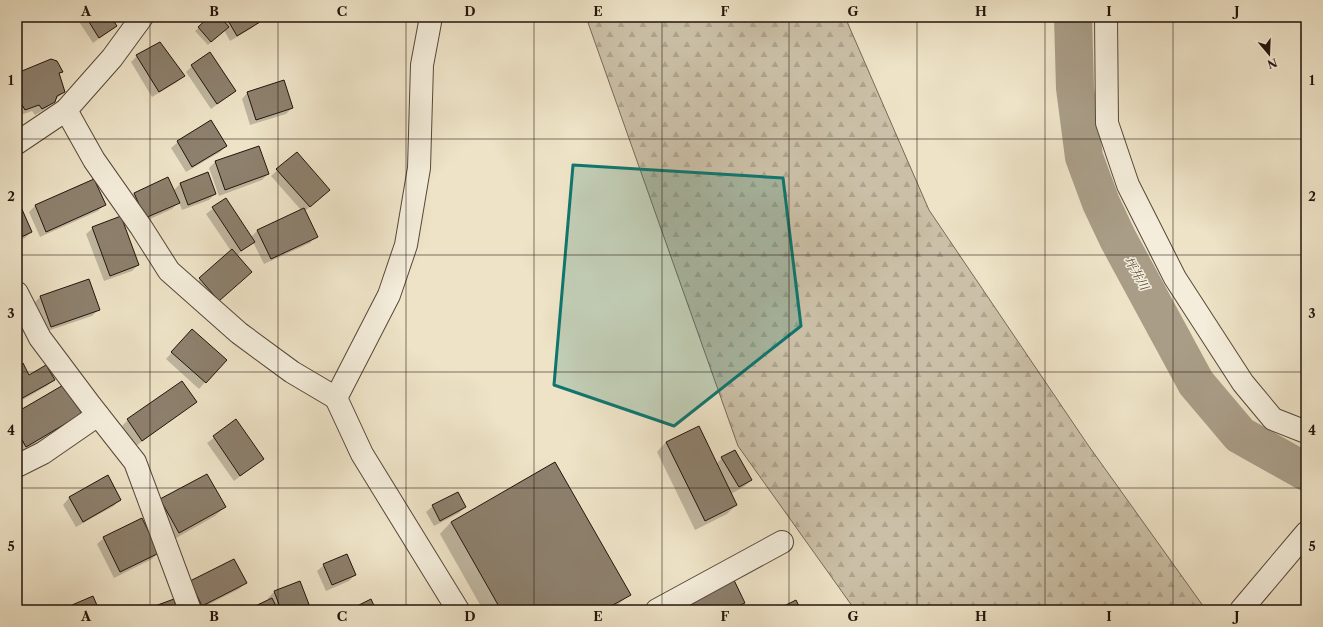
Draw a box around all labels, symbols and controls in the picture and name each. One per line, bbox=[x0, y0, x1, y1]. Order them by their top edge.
text: A bbox=[80, 3, 92, 19]
text: B bbox=[209, 3, 219, 19]
text: C bbox=[337, 3, 347, 19]
text: D bbox=[464, 3, 476, 19]
text: E bbox=[593, 3, 603, 19]
text: F bbox=[721, 3, 730, 19]
text: G bbox=[847, 3, 859, 19]
text: H bbox=[975, 3, 987, 19]
text: I bbox=[1106, 3, 1112, 19]
text: J bbox=[1232, 3, 1240, 19]
north arrow bbox=[1249, 34, 1289, 74]
text: N bbox=[1265, 55, 1279, 72]
text: 1 bbox=[8, 72, 14, 88]
text: 1 bbox=[1309, 72, 1315, 88]
text: 2 bbox=[7, 188, 15, 204]
text: 2 bbox=[1308, 188, 1316, 204]
water label: 坪井川 bbox=[1122, 254, 1153, 294]
text: 3 bbox=[7, 305, 15, 321]
text: 3 bbox=[1308, 305, 1316, 321]
text: 4 bbox=[7, 422, 15, 438]
text: 4 bbox=[1308, 422, 1316, 438]
text: 5 bbox=[7, 538, 15, 554]
text: 5 bbox=[1308, 538, 1316, 554]
text: A bbox=[80, 608, 92, 624]
text: B bbox=[209, 608, 219, 624]
text: C bbox=[337, 608, 347, 624]
text: D bbox=[464, 608, 476, 624]
text: E bbox=[593, 608, 603, 624]
text: F bbox=[721, 608, 730, 624]
text: G bbox=[847, 608, 859, 624]
text: H bbox=[975, 608, 987, 624]
text: I bbox=[1106, 608, 1112, 624]
text: J bbox=[1232, 608, 1240, 624]

